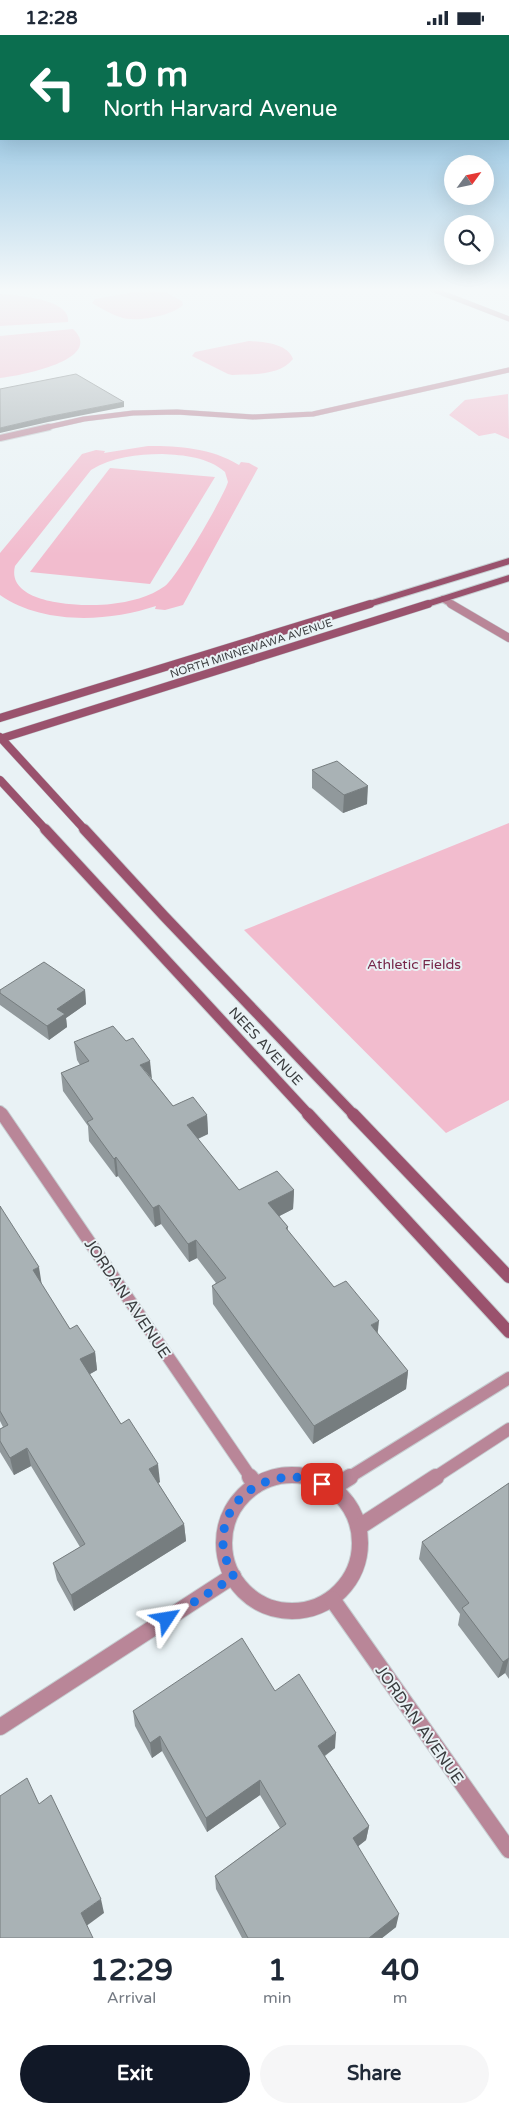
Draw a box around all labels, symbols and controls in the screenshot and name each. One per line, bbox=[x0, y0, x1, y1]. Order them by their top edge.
text: 12:28 bbox=[25, 7, 78, 29]
text: 10 m bbox=[103, 54, 188, 96]
icon: left bbox=[20, 55, 85, 120]
text: North Harvard Avenue bbox=[103, 96, 337, 122]
north arrow bbox=[444, 155, 494, 205]
map controls bbox=[444, 155, 494, 265]
button: search bbox=[444, 215, 494, 265]
street label: NORTH MINNEWAWA AVENUE bbox=[168, 616, 334, 681]
park label: Athletic Fields bbox=[367, 956, 461, 973]
street label: NEES AVENUE bbox=[225, 1004, 306, 1089]
street label: JORDAN AVENUE bbox=[80, 1235, 175, 1362]
pin bbox=[301, 1463, 343, 1505]
icon: arrive bbox=[308, 1470, 336, 1498]
position arrow bbox=[140, 1592, 192, 1644]
street label: JORDAN AVENUE bbox=[371, 1661, 468, 1788]
text: 12:29 bbox=[90, 1952, 173, 1989]
text: 1 bbox=[268, 1952, 287, 1989]
text: 40 bbox=[381, 1952, 419, 1989]
text: Arrival bbox=[107, 1988, 156, 2008]
text: min bbox=[263, 1988, 291, 2008]
text: m bbox=[393, 1988, 408, 2008]
button: Exit bbox=[20, 2045, 250, 2103]
button: Share bbox=[260, 2045, 489, 2103]

